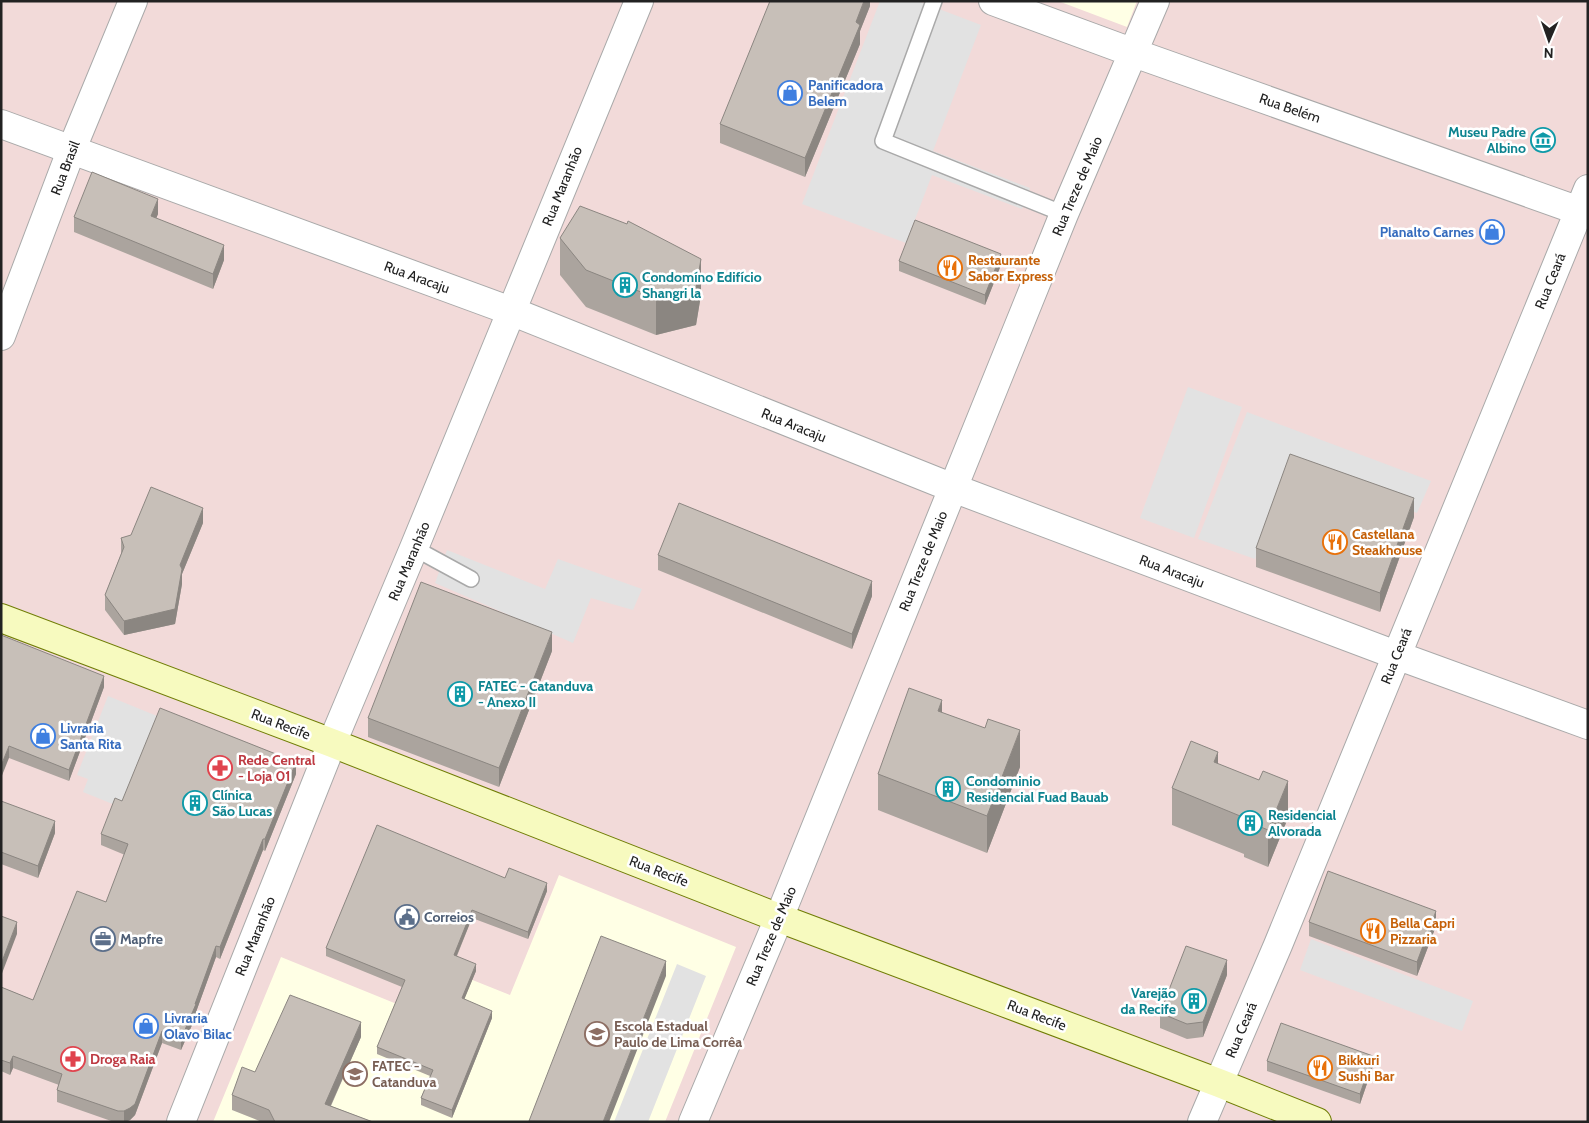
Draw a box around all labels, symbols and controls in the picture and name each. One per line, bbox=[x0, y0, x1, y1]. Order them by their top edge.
north arrow bbox=[1524, 15, 1574, 65]
text: N bbox=[1543, 44, 1554, 62]
place label: Panificadora Belem bbox=[808, 76, 883, 110]
shop icon: Panificadora Belem bbox=[777, 80, 803, 106]
street label: Rua Belém bbox=[1257, 89, 1323, 127]
place label: Museu Padre Albino bbox=[1448, 123, 1526, 157]
museum icon: Museu Padre Albino bbox=[1530, 127, 1556, 153]
street label: Rua Treze de Maio bbox=[1048, 133, 1106, 239]
street label: Rua Brasil bbox=[46, 138, 84, 198]
street label: Rua Maranhão bbox=[538, 143, 586, 228]
shop icon: Planalto Carnes bbox=[1479, 219, 1505, 245]
place label: Planalto Carnes bbox=[1380, 223, 1474, 241]
street label: Rua Ceará bbox=[1531, 250, 1569, 312]
place label: Restaurante Sabor Express bbox=[968, 251, 1053, 285]
restaurant icon: Restaurante Sabor Express bbox=[937, 255, 963, 281]
street label: Rua Aracaju bbox=[382, 257, 452, 297]
place label: Condomíno Edifício Shangri la bbox=[642, 268, 762, 302]
building icon: Condomíno Edifício Shangri la bbox=[612, 272, 638, 298]
street label: Rua Aracaju bbox=[759, 404, 829, 446]
street label: Rua Treze de Maio bbox=[895, 508, 951, 614]
street label: Rua Maranhão bbox=[384, 518, 434, 603]
place label: Castellana Steakhouse bbox=[1352, 525, 1422, 559]
restaurant icon: Castellana Steakhouse bbox=[1322, 529, 1348, 555]
street label: Rua Aracaju bbox=[1137, 550, 1207, 592]
street label: Rua Ceará bbox=[1377, 625, 1415, 687]
place label: FATEC - Catanduva - Anexo II bbox=[478, 677, 593, 711]
building icon: FATEC - Catanduva - Anexo II bbox=[447, 681, 473, 707]
street label: Rua Recife bbox=[249, 705, 313, 743]
place label: Livraria Santa Rita bbox=[60, 719, 122, 753]
shop icon: Livraria Santa Rita bbox=[30, 723, 56, 749]
place label: Rede Central - Loja 01 bbox=[238, 751, 316, 785]
pharmacy icon: Rede Central - Loja 01 bbox=[207, 755, 233, 781]
place label: Condominio Residencial Fuad Bauab bbox=[966, 772, 1109, 806]
building icon: Condominio Residencial Fuad Bauab bbox=[935, 776, 961, 802]
place label: Clínica São Lucas bbox=[212, 786, 272, 820]
building icon: Clínica São Lucas bbox=[182, 790, 208, 816]
place label: Residencial Alvorada bbox=[1268, 806, 1337, 840]
building icon: Residencial Alvorada bbox=[1237, 810, 1263, 836]
street label: Rua Recife bbox=[627, 852, 691, 890]
street label: Rua Treze de Maio bbox=[742, 883, 800, 989]
street label: Rua Maranhão bbox=[231, 893, 279, 978]
public building icon: Correios bbox=[394, 904, 420, 930]
place label: Correios bbox=[424, 908, 474, 926]
place label: Bella Capri Pizzaria bbox=[1390, 914, 1455, 948]
restaurant icon: Bella Capri Pizzaria bbox=[1360, 918, 1386, 944]
office icon: Mapfre bbox=[90, 926, 116, 952]
place label: Mapfre bbox=[120, 930, 163, 948]
place label: Varejão da Recife bbox=[1121, 984, 1176, 1018]
building icon: Varejão da Recife bbox=[1181, 988, 1207, 1014]
street label: Rua Recife bbox=[1005, 996, 1069, 1034]
street label: Rua Ceará bbox=[1221, 999, 1261, 1061]
place label: Livraria Olavo Bilac bbox=[164, 1009, 233, 1043]
shop icon: Livraria Olavo Bilac bbox=[133, 1013, 159, 1039]
place label: Escola Estadual Paulo de Lima Corrêa bbox=[614, 1017, 742, 1051]
school or university icon: Escola Estadual Paulo de Lima Corrêa bbox=[584, 1021, 610, 1047]
pharmacy icon: Droga Raia bbox=[60, 1046, 86, 1072]
place label: Droga Raia bbox=[90, 1050, 156, 1068]
place label: Bikkuri Sushi Bar bbox=[1338, 1051, 1395, 1085]
restaurant icon: Bikkuri Sushi Bar bbox=[1307, 1055, 1333, 1081]
place label: FATEC - Catanduva bbox=[372, 1057, 436, 1091]
school or university icon: FATEC - Catanduva bbox=[342, 1061, 368, 1087]

